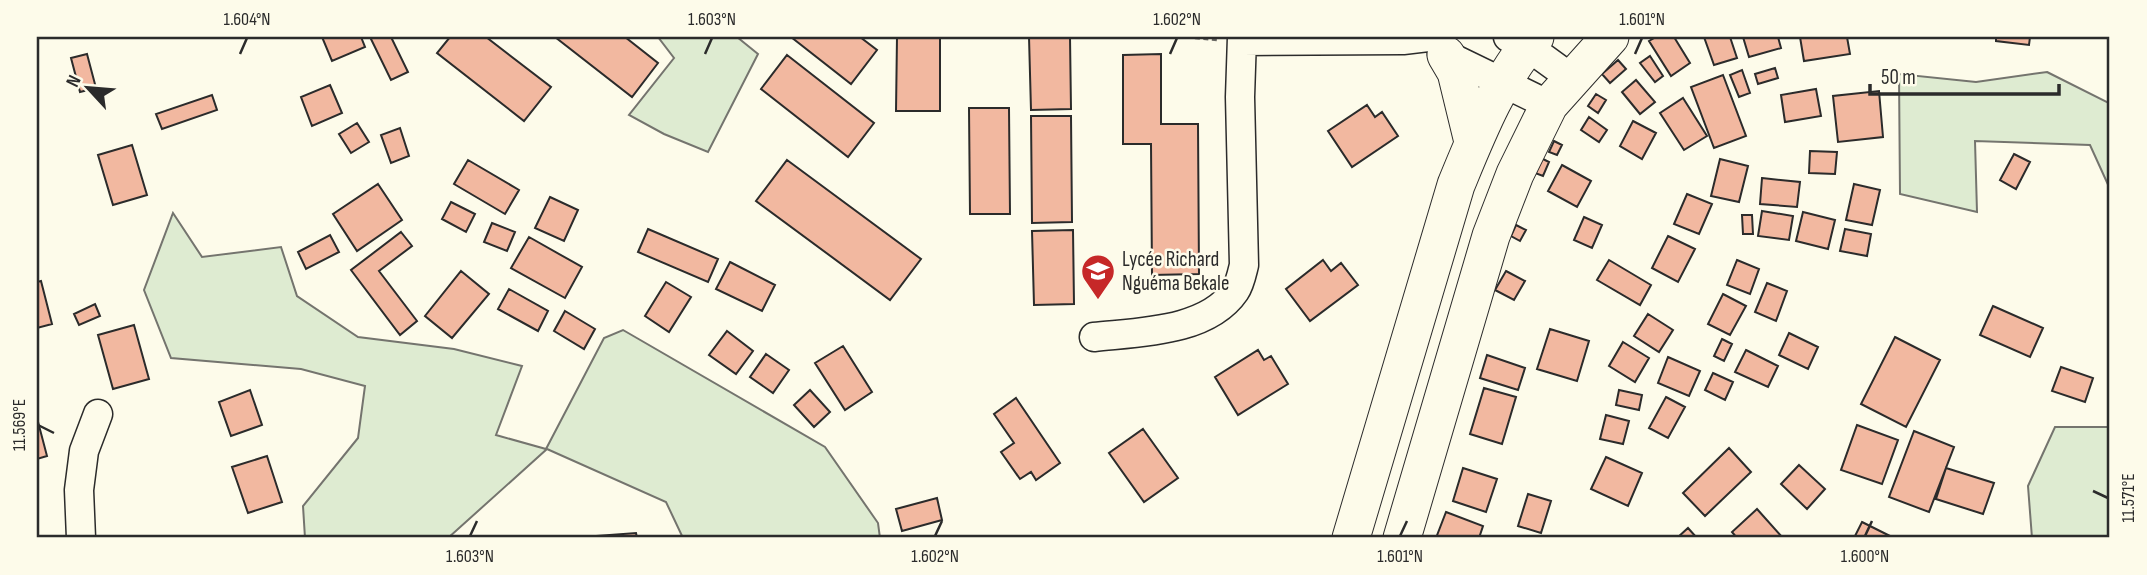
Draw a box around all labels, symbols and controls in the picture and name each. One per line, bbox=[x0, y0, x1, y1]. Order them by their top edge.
text: 1.604°N bbox=[223, 9, 271, 30]
text: 1.603°N bbox=[688, 9, 736, 30]
text: 1.602°N bbox=[1153, 9, 1201, 30]
text: 1.601°N bbox=[1619, 9, 1665, 30]
north arrow bbox=[52, 52, 122, 122]
scale bar bbox=[1870, 52, 2060, 96]
text: 50 m bbox=[1881, 65, 1916, 90]
text: N bbox=[62, 72, 87, 91]
place label: Lycée Richard Nguéma Bekale bbox=[1122, 247, 1229, 296]
school or university icon: Lycée Richard Nguéma Bekale bbox=[1079, 252, 1117, 301]
text: 11.569°E bbox=[9, 399, 30, 451]
text: 11.571°E bbox=[2118, 473, 2139, 523]
text: 1.603°N bbox=[446, 546, 494, 567]
text: 1.602°N bbox=[911, 546, 959, 567]
text: 1.601°N bbox=[1377, 546, 1423, 567]
text: 1.600°N bbox=[1841, 546, 1889, 567]

